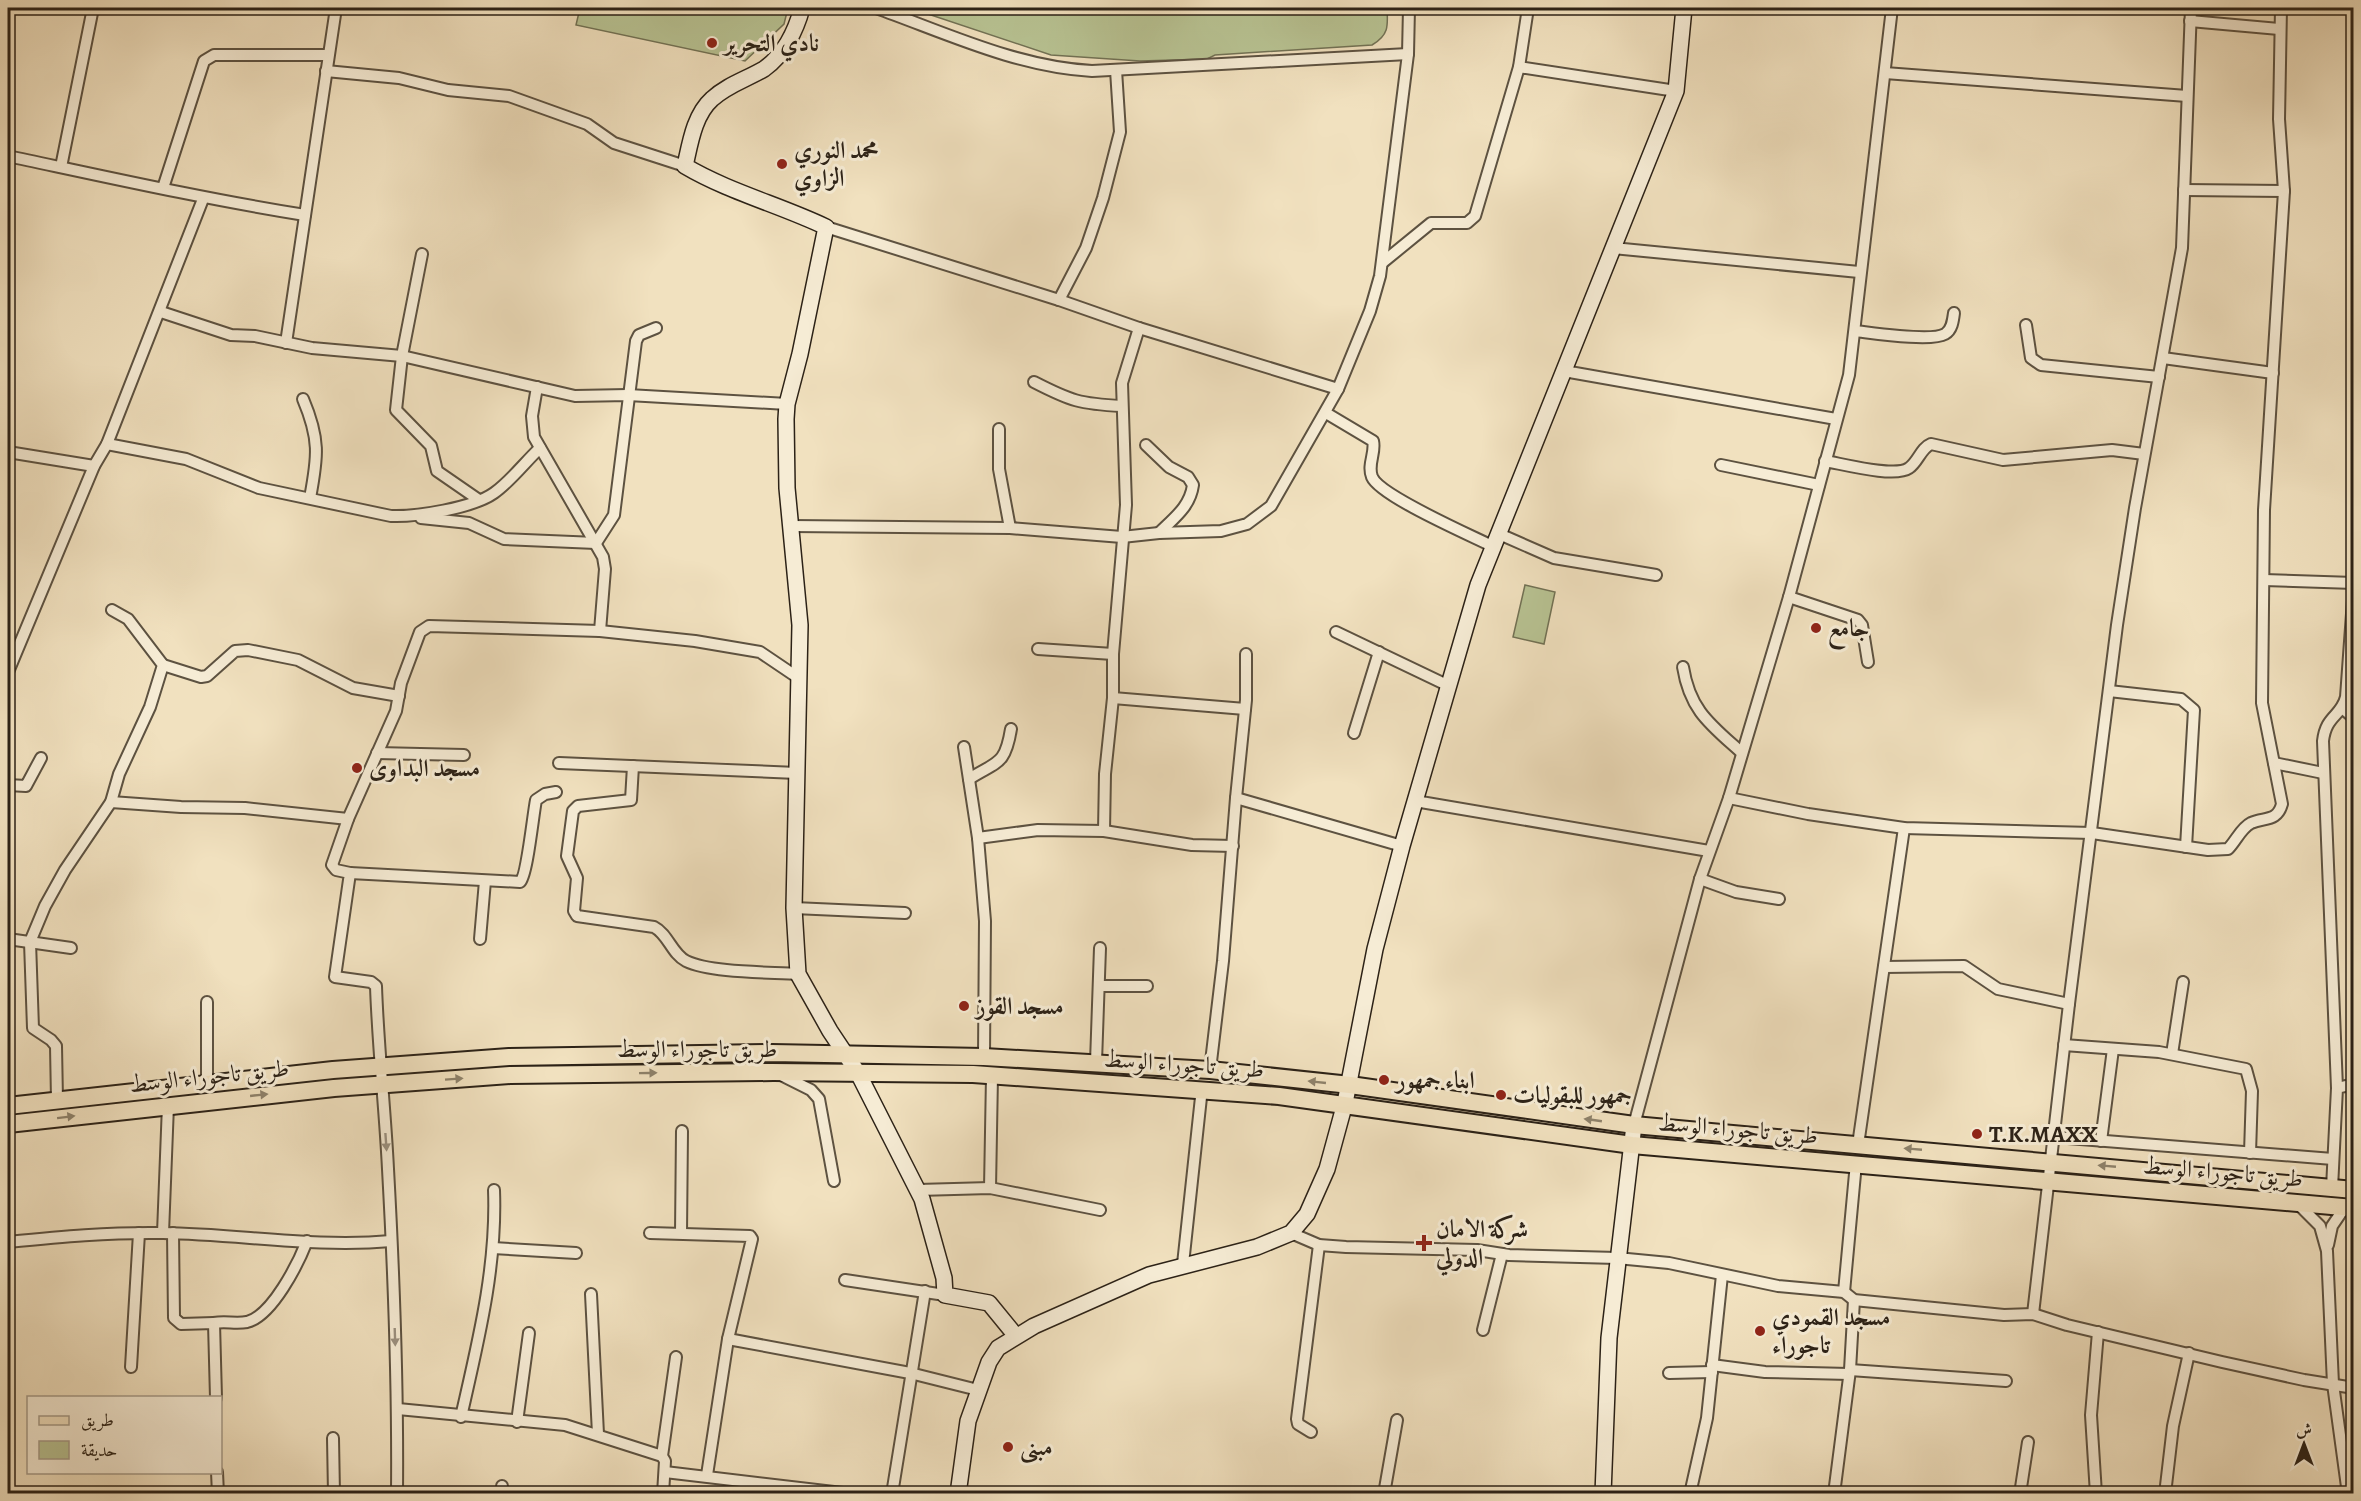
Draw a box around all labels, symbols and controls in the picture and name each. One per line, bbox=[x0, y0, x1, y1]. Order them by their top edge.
place label: نادي التحرير bbox=[721, 27, 819, 62]
marker: نادي التحرير bbox=[705, 36, 719, 50]
place label: محمد النوري الزاوي bbox=[794, 134, 878, 197]
marker: محمد النوري الزاوي bbox=[775, 157, 789, 171]
place label: جامع bbox=[1828, 612, 1869, 650]
marker: جامع bbox=[1809, 621, 1823, 635]
place label: مسجد البداوى bbox=[369, 752, 480, 784]
marker: مسجد البداوى bbox=[350, 761, 364, 775]
place label: مسجد القوز bbox=[973, 990, 1064, 1022]
marker: مسجد القوز bbox=[957, 999, 971, 1013]
street label: طريق تاجوراء الوسط bbox=[617, 1033, 777, 1065]
street label: طريق تاجوراء الوسط bbox=[1103, 1042, 1265, 1086]
street label: طريق تاجوراء الوسط bbox=[127, 1052, 291, 1100]
place label: ابناء جمهور bbox=[1393, 1064, 1475, 1096]
one-way arrow bbox=[639, 1068, 658, 1077]
marker: ابناء جمهور bbox=[1377, 1073, 1391, 1087]
one-way arrow bbox=[444, 1074, 463, 1083]
one-way arrow bbox=[1307, 1077, 1326, 1087]
place label: جمهور للبقوليات bbox=[1513, 1079, 1632, 1111]
marker: جمهور للبقوليات bbox=[1494, 1088, 1508, 1102]
one-way arrow bbox=[250, 1090, 269, 1100]
street label: طريق تاجوراء الوسط bbox=[1657, 1106, 1819, 1152]
one-way arrow bbox=[56, 1112, 75, 1121]
one-way arrow bbox=[1584, 1115, 1603, 1124]
place label: T.K.MAXX bbox=[1989, 1118, 2098, 1150]
marker: T.K.MAXX bbox=[1970, 1127, 1984, 1141]
one-way arrow bbox=[382, 1132, 391, 1151]
one-way arrow bbox=[1903, 1144, 1922, 1154]
street label: طريق تاجوراء الوسط bbox=[2142, 1149, 2304, 1195]
one-way arrow bbox=[2098, 1161, 2117, 1171]
place label: شركة الامان الدولي bbox=[1435, 1213, 1528, 1276]
marker: شركة الامان الدولي bbox=[1417, 1236, 1431, 1250]
place label: مسجد القمودي تاجوراء bbox=[1772, 1301, 1890, 1361]
marker: مسجد القمودي تاجوراء bbox=[1753, 1324, 1767, 1338]
one-way arrow bbox=[391, 1327, 400, 1346]
legend bbox=[27, 1396, 222, 1474]
text: طريق bbox=[81, 1408, 114, 1432]
north arrow bbox=[2274, 1414, 2334, 1474]
text: ش bbox=[2296, 1419, 2312, 1441]
place label: مبنى bbox=[1020, 1431, 1053, 1464]
text: حديقة bbox=[81, 1438, 117, 1462]
marker: مبنى bbox=[1001, 1440, 1015, 1454]

